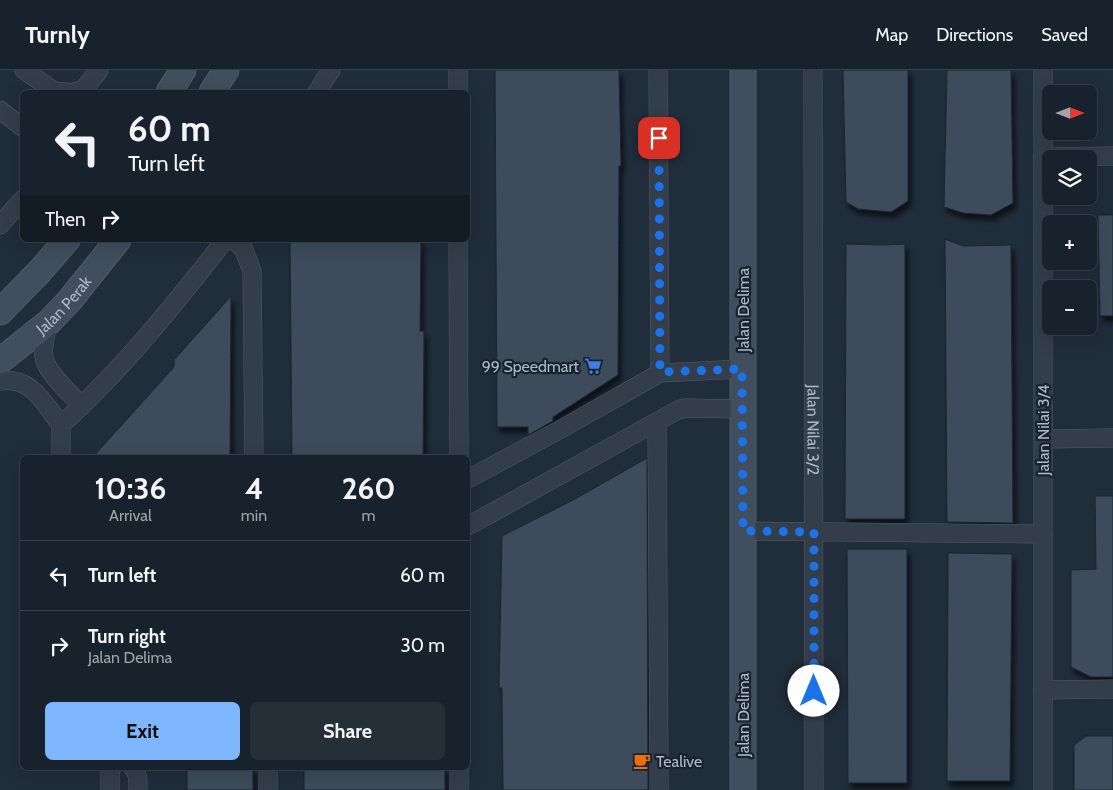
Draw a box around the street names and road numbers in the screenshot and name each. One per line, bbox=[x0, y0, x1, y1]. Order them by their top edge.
street label: Jalan Delima bbox=[734, 268, 753, 353]
street label: Jalan Perak bbox=[31, 271, 96, 339]
street label: Jalan Nilai 3/2 bbox=[804, 384, 823, 475]
street label: Jalan Nilai 3/4 bbox=[1034, 384, 1053, 477]
street label: Jalan Delima bbox=[734, 673, 753, 758]

